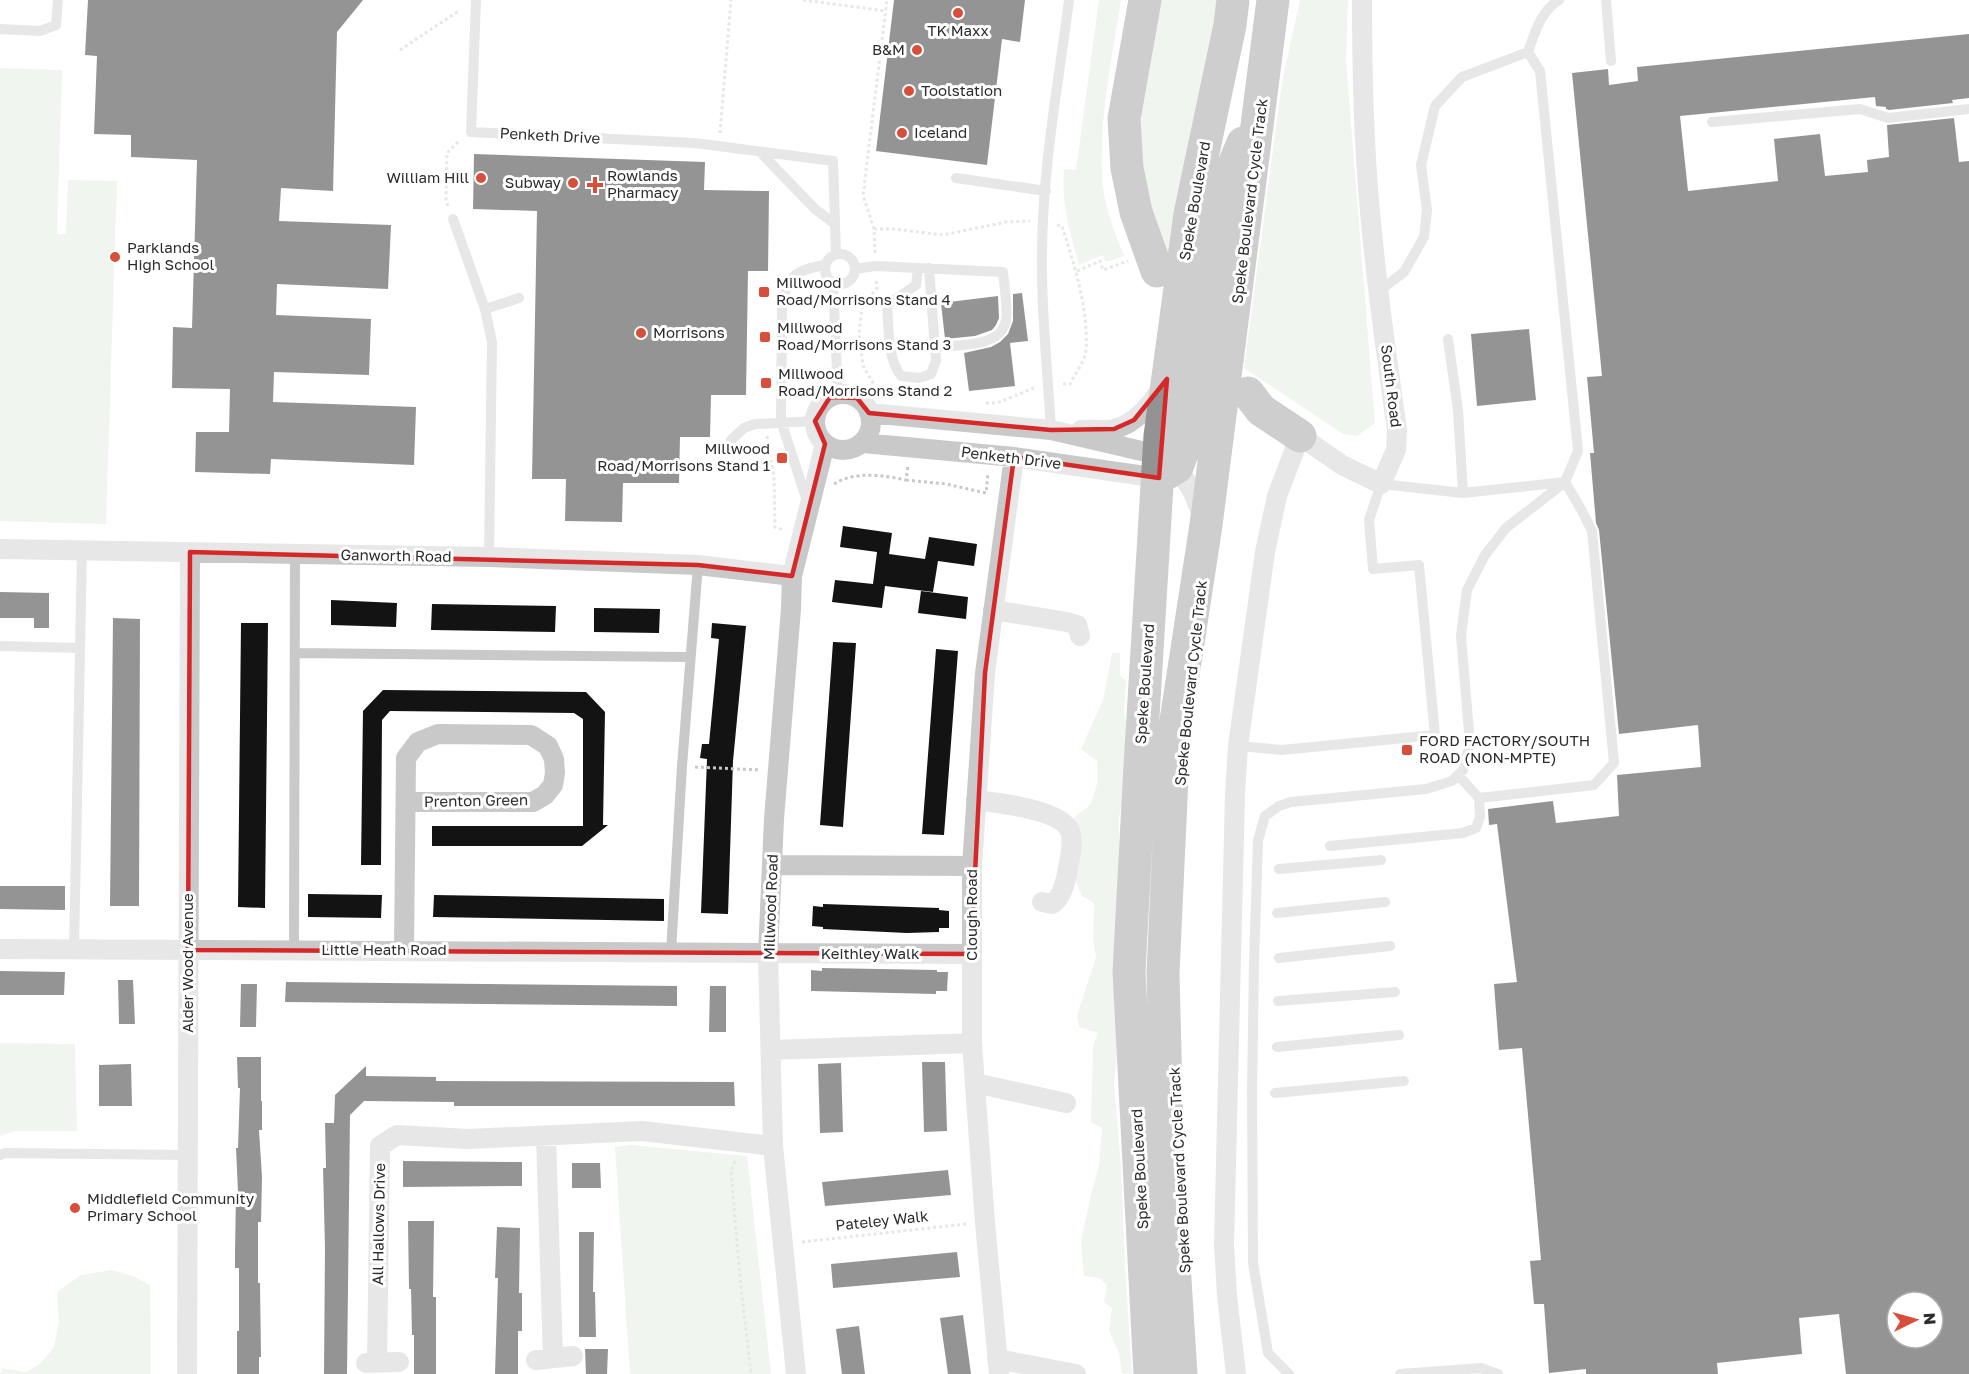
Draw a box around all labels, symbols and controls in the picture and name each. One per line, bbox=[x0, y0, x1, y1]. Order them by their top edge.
marker: TK Maxx bbox=[951, 6, 965, 20]
place label: TK Maxx bbox=[927, 21, 989, 39]
place label: B&M bbox=[872, 40, 905, 58]
marker: B&M bbox=[910, 43, 924, 57]
place label: Toolstation bbox=[921, 81, 1002, 99]
marker: Toolstation bbox=[902, 84, 916, 98]
street label: Speke Boulevard Cycle Track bbox=[1227, 97, 1271, 305]
street label: Penketh Drive bbox=[499, 123, 601, 147]
place label: Iceland bbox=[914, 123, 967, 141]
marker: Iceland bbox=[895, 126, 909, 140]
street label: Speke Boulevard bbox=[1175, 140, 1213, 262]
place label: Rowlands Pharmacy bbox=[607, 166, 679, 201]
place label: William Hill bbox=[386, 168, 469, 186]
marker: William Hill bbox=[474, 171, 488, 185]
place label: Subway bbox=[505, 173, 562, 191]
marker: Subway bbox=[566, 176, 580, 190]
marker: Rowlands Pharmacy bbox=[588, 178, 602, 192]
place label: Parklands High School bbox=[127, 238, 215, 273]
marker: Parklands High School bbox=[108, 250, 122, 264]
place label: Millwood Road/Morrisons Stand 4 bbox=[776, 273, 951, 308]
marker: Millwood Road/Morrisons Stand 4 bbox=[757, 285, 771, 299]
place label: Millwood Road/Morrisons Stand 3 bbox=[777, 318, 951, 353]
place label: Morrisons bbox=[653, 323, 725, 341]
marker: Morrisons bbox=[634, 326, 648, 340]
marker: Millwood Road/Morrisons Stand 3 bbox=[758, 330, 772, 344]
street label: South Road bbox=[1378, 343, 1406, 428]
place label: Millwood Road/Morrisons Stand 2 bbox=[778, 364, 952, 399]
marker: Millwood Road/Morrisons Stand 2 bbox=[759, 376, 773, 390]
place label: Millwood Road/Morrisons Stand 1 bbox=[597, 439, 770, 474]
street label: Penketh Drive bbox=[960, 442, 1062, 472]
marker: Millwood Road/Morrisons Stand 1 bbox=[775, 451, 789, 465]
street label: Ganworth Road bbox=[340, 545, 452, 565]
street label: Speke Boulevard Cycle Track bbox=[1170, 579, 1210, 787]
street label: Speke Boulevard bbox=[1131, 623, 1157, 745]
place label: FORD FACTORY/SOUTH ROAD (NON-MPTE) bbox=[1419, 731, 1590, 766]
marker: FORD FACTORY/SOUTH ROAD (NON-MPTE) bbox=[1400, 743, 1414, 757]
street label: Prenton Green bbox=[424, 790, 528, 810]
street label: Millwood Road bbox=[759, 854, 781, 960]
street label: Clough Road bbox=[962, 869, 980, 961]
street label: Alder Wood Avenue bbox=[178, 893, 196, 1033]
street label: Little Heath Road bbox=[321, 940, 447, 958]
street label: Keithley Walk bbox=[821, 944, 920, 962]
street label: Speke Boulevard Cycle Track bbox=[1165, 1066, 1193, 1274]
street label: Speke Boulevard bbox=[1127, 1108, 1151, 1230]
street label: All Hallows Drive bbox=[368, 1162, 388, 1285]
place label: Middlefield Community Primary School bbox=[87, 1189, 255, 1224]
marker: Middlefield Community Primary School bbox=[68, 1201, 82, 1215]
street label: Pateley Walk bbox=[834, 1206, 930, 1234]
north arrow bbox=[1885, 1290, 1945, 1350]
text: N bbox=[1919, 1312, 1940, 1326]

